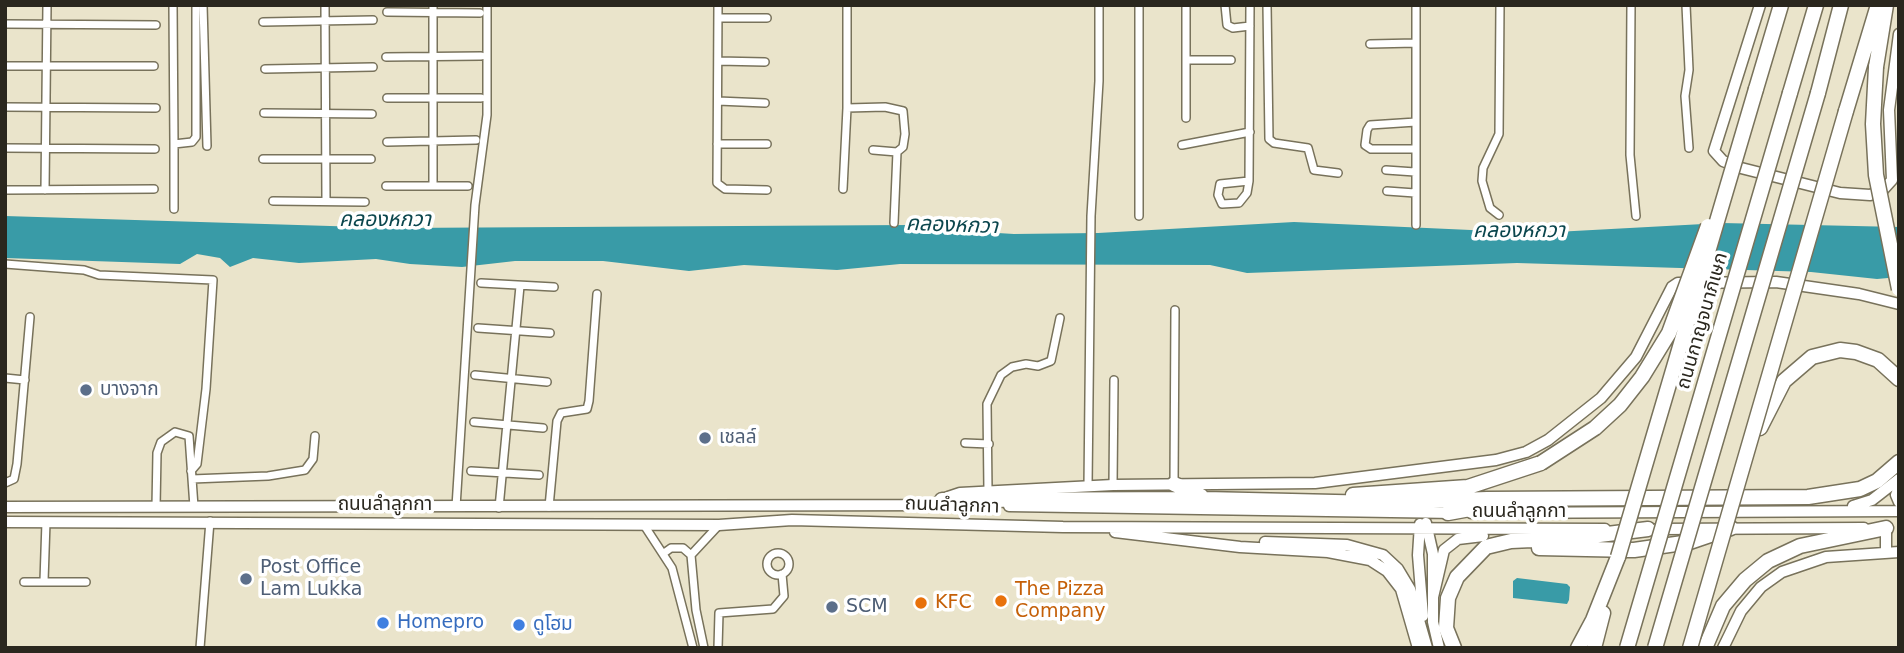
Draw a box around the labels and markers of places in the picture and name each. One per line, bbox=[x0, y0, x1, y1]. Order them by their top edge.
place label: บางจาก bbox=[100, 379, 159, 401]
marker: บางจาก bbox=[78, 382, 94, 398]
place label: เชลล์ bbox=[719, 427, 757, 449]
marker: เชลล์ bbox=[697, 430, 713, 446]
place label: Post Office Lam Lukka bbox=[260, 557, 362, 601]
marker: Post Office Lam Lukka bbox=[238, 571, 254, 587]
place label: The Pizza Company bbox=[1015, 579, 1105, 623]
place label: KFC bbox=[935, 592, 972, 614]
marker: The Pizza Company bbox=[993, 593, 1009, 609]
marker: KFC bbox=[913, 595, 929, 611]
place label: SCM bbox=[846, 596, 888, 618]
marker: SCM bbox=[824, 599, 840, 615]
place label: Homepro bbox=[397, 612, 484, 634]
place label: ดูโฮม bbox=[533, 614, 573, 636]
marker: Homepro bbox=[375, 615, 391, 631]
marker: ดูโฮม bbox=[511, 617, 527, 633]

